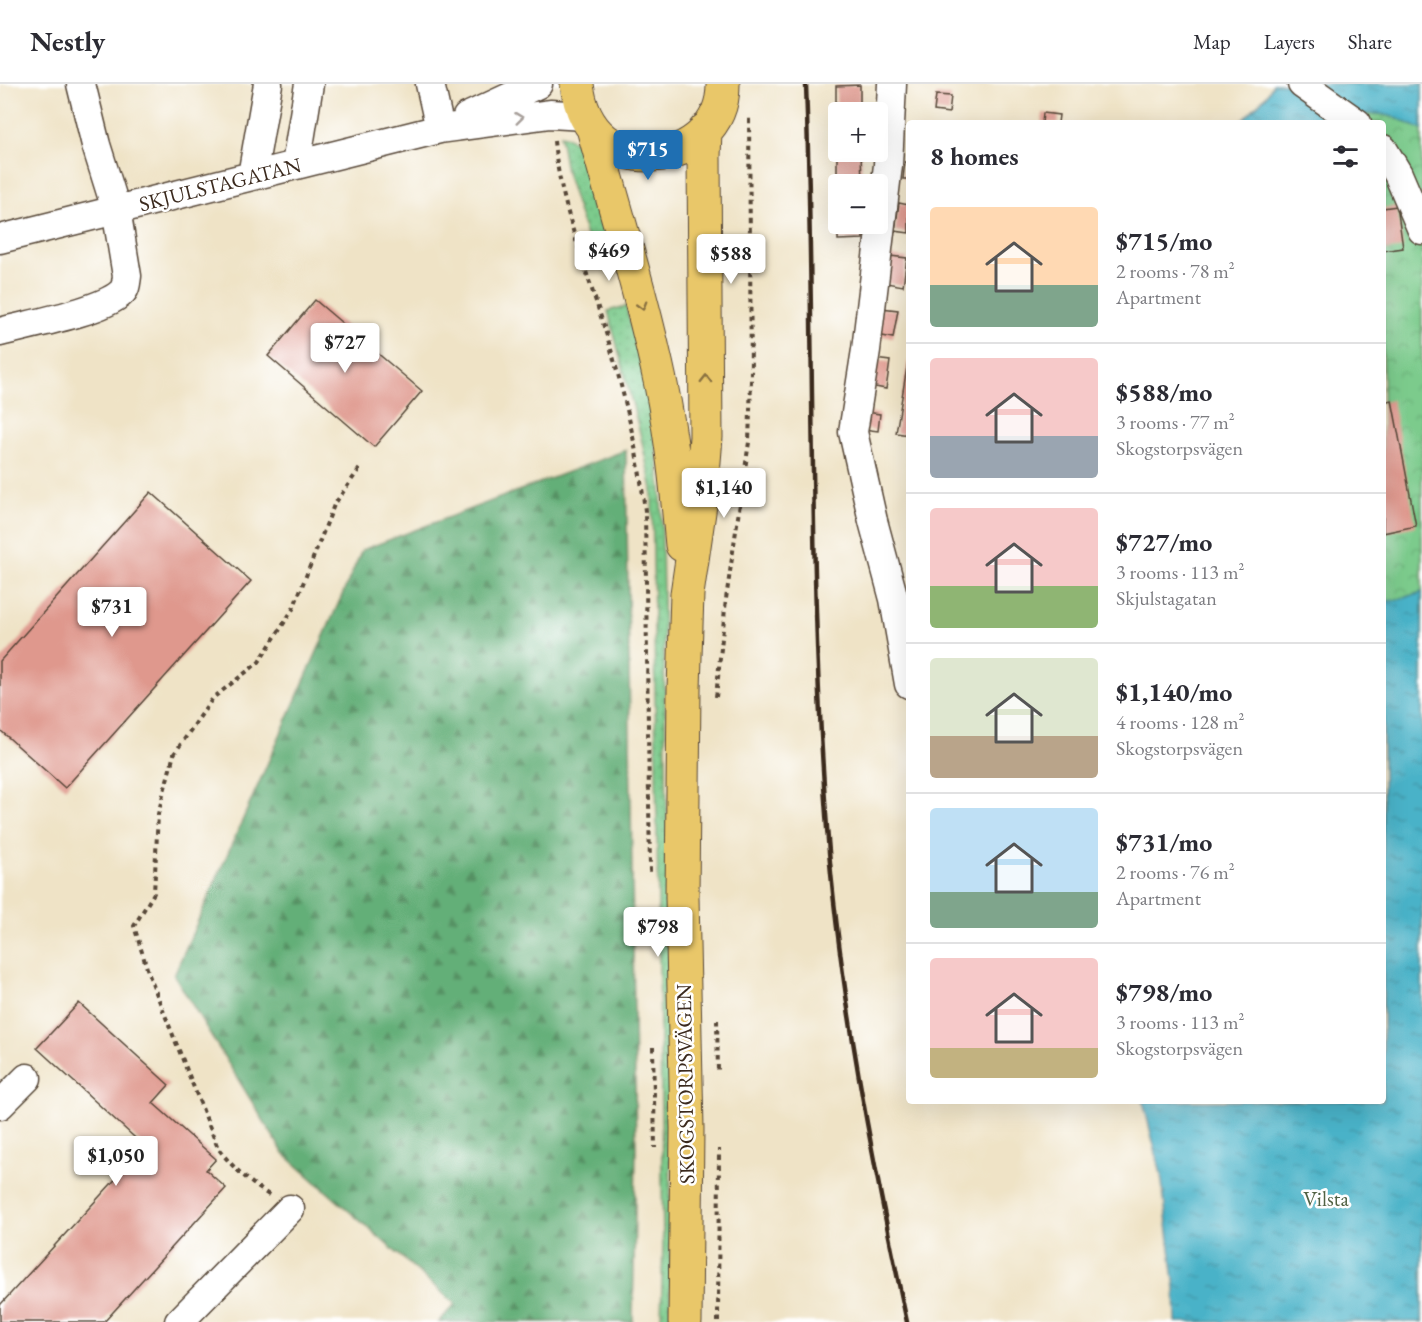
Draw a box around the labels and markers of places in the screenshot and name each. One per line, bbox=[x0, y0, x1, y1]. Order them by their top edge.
pin: $715 bbox=[612, 130, 684, 181]
pin: $469 bbox=[573, 231, 645, 282]
pin: $588 bbox=[695, 234, 767, 285]
pin: $727 bbox=[309, 323, 381, 374]
pin: $1,140 bbox=[675, 468, 773, 519]
pin: $731 bbox=[76, 587, 148, 638]
pin: $798 bbox=[622, 907, 694, 958]
pin: $1,050 bbox=[67, 1136, 165, 1187]

